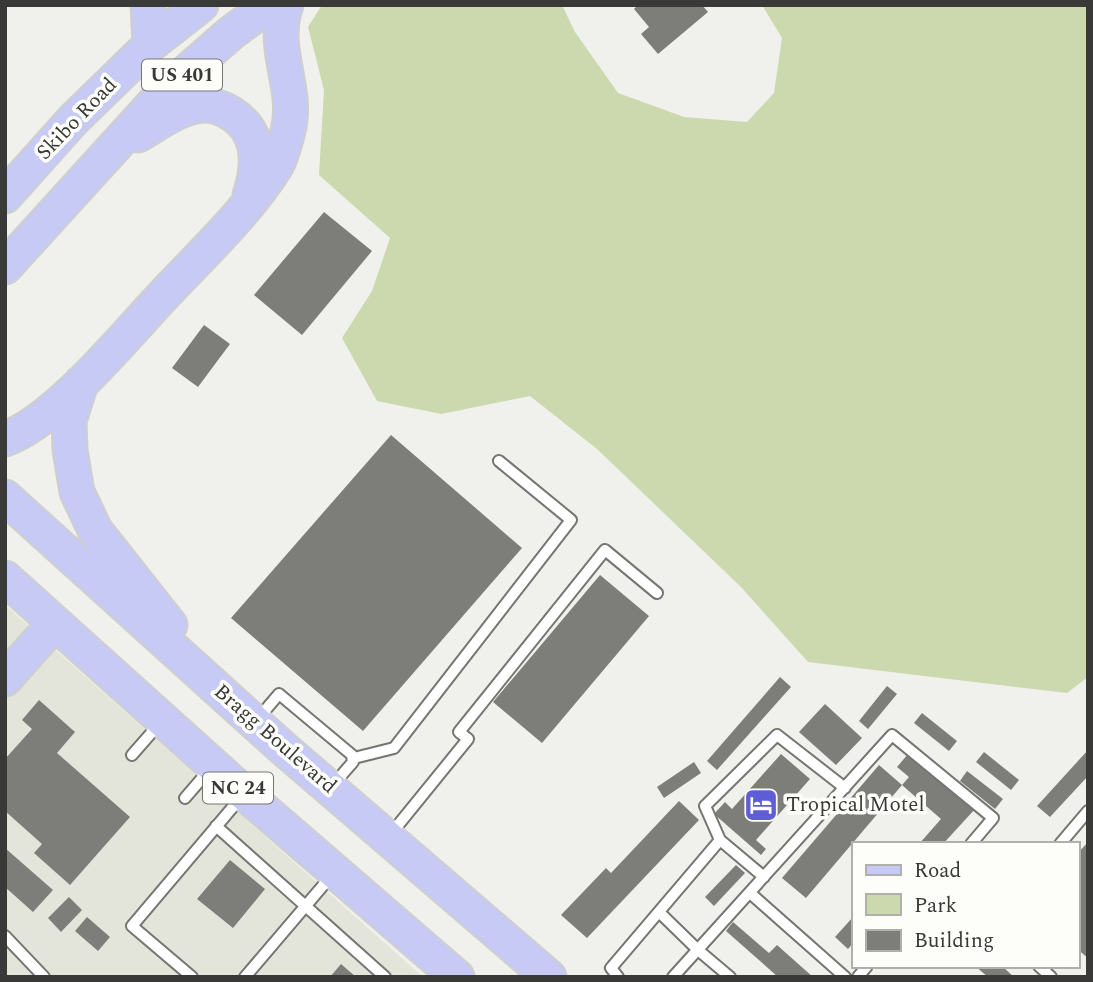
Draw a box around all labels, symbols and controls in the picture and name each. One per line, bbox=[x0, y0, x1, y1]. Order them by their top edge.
road number: US 401 bbox=[142, 60, 222, 90]
street label: Skibo Road bbox=[29, 70, 125, 168]
street label: Bragg Boulevard bbox=[206, 676, 344, 802]
road number: NC 24 bbox=[203, 772, 273, 804]
hotel icon: Tropical Motel bbox=[742, 786, 780, 824]
place label: Tropical Motel bbox=[786, 789, 925, 821]
legend bbox=[852, 842, 1079, 968]
text: Road bbox=[914, 855, 961, 887]
text: Park bbox=[914, 890, 958, 922]
text: Building bbox=[914, 925, 994, 957]

